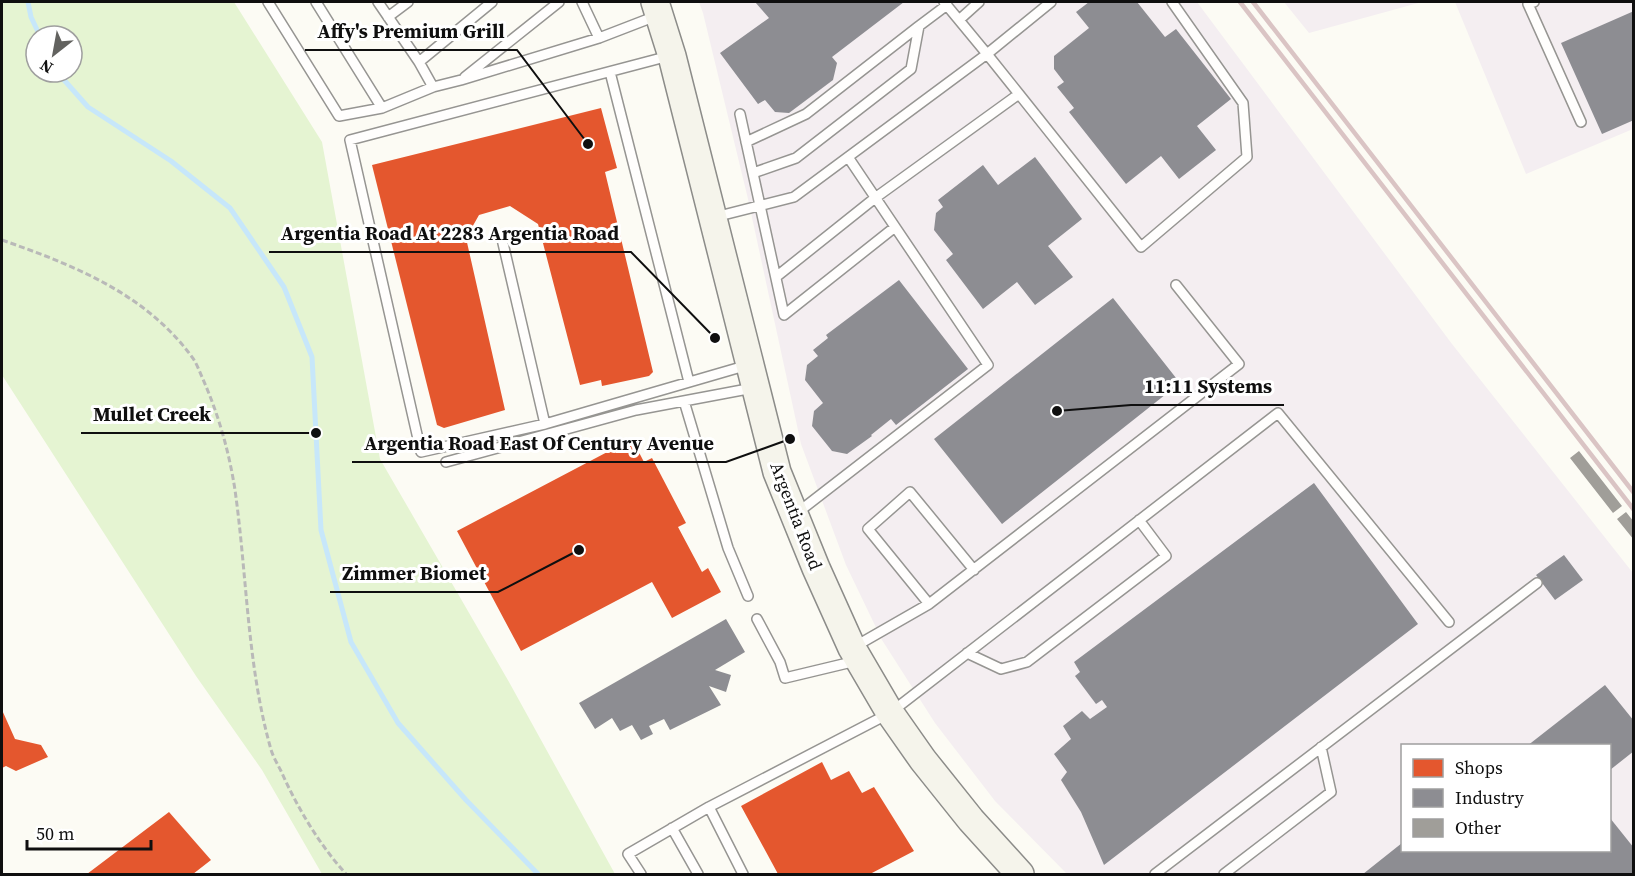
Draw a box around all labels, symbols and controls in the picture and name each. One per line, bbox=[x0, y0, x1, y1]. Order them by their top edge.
callout: Affy's Premium Grill bbox=[305, 12, 517, 50]
text: Affy's Premium Grill bbox=[317, 17, 505, 45]
north arrow bbox=[24, 24, 84, 84]
text: N bbox=[35, 54, 57, 79]
callout: Argentia Road At 2283 Argentia Road bbox=[269, 214, 631, 252]
text: Argentia Road At 2283 Argentia Road bbox=[281, 219, 619, 247]
callout: 11:11 Systems bbox=[1131, 367, 1284, 405]
text: 11:11 Systems bbox=[1144, 372, 1272, 400]
callout: Mullet Creek bbox=[81, 395, 223, 433]
text: Mullet Creek bbox=[93, 400, 211, 428]
callout: Argentia Road East Of Century Avenue bbox=[352, 424, 726, 462]
text: Argentia Road East Of Century Avenue bbox=[364, 429, 714, 457]
street label: Argentia Road bbox=[764, 458, 829, 573]
callout: Zimmer Biomet bbox=[330, 554, 498, 592]
text: Zimmer Biomet bbox=[342, 559, 487, 587]
legend bbox=[1401, 744, 1611, 852]
text: Shops bbox=[1455, 755, 1503, 780]
text: Industry bbox=[1455, 785, 1525, 810]
scale bar bbox=[27, 813, 152, 851]
text: Other bbox=[1455, 815, 1502, 840]
text: 50 m bbox=[36, 821, 74, 846]

